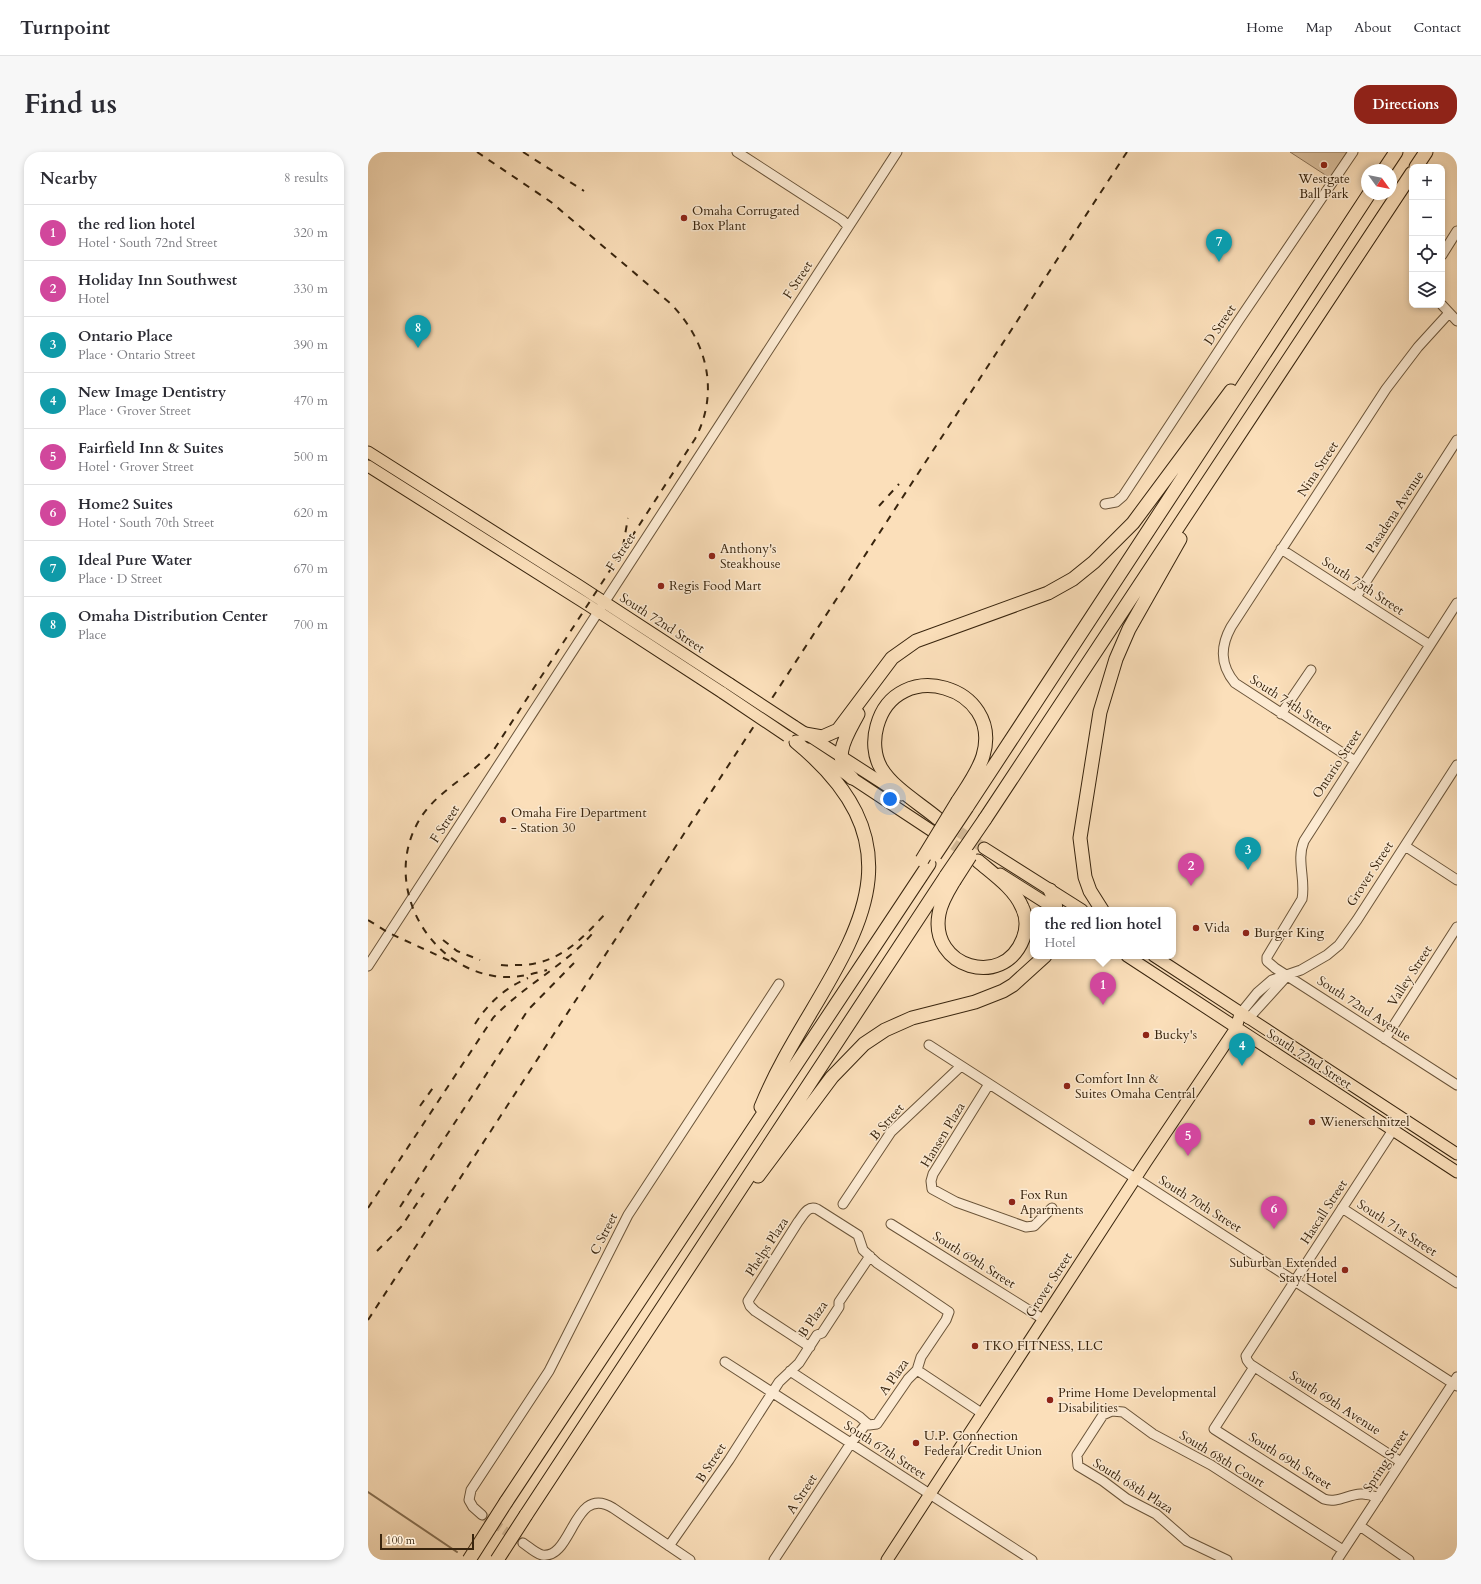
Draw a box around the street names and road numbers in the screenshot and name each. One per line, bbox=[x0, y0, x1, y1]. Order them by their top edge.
street label: F Street bbox=[779, 257, 817, 303]
street label: D Street bbox=[1200, 301, 1240, 349]
street label: Nina Street bbox=[1293, 438, 1343, 500]
street label: Pasadena Avenue bbox=[1362, 467, 1428, 557]
street label: F Street bbox=[602, 529, 640, 575]
street label: South 75th Street bbox=[1318, 553, 1408, 619]
street label: South 72nd Street bbox=[616, 589, 708, 657]
street label: South 74th Street bbox=[1246, 671, 1336, 737]
street label: Ontario Street bbox=[1308, 726, 1366, 802]
street label: F Street bbox=[426, 801, 464, 847]
street label: Grover Street bbox=[1342, 838, 1398, 910]
street label: Valley Street bbox=[1384, 942, 1436, 1010]
street label: South 72nd Avenue bbox=[1314, 972, 1415, 1046]
street label: South 72nd Street bbox=[1263, 1025, 1355, 1093]
street label: Hansen Plaza bbox=[916, 1099, 970, 1171]
street label: B Street bbox=[866, 1100, 908, 1144]
street label: South 70th Street bbox=[1155, 1171, 1245, 1237]
street label: Hascall Street bbox=[1296, 1176, 1352, 1248]
street label: South 71st Street bbox=[1354, 1195, 1440, 1261]
street label: C Street bbox=[586, 1210, 622, 1258]
street label: Phelps Plaza bbox=[741, 1214, 793, 1280]
street label: South 69th Street bbox=[929, 1227, 1019, 1293]
street label: Grover Street bbox=[1021, 1249, 1077, 1321]
street label: B Plaza bbox=[794, 1297, 832, 1341]
street label: A Plaza bbox=[875, 1355, 913, 1399]
street label: South 69th Avenue bbox=[1286, 1367, 1384, 1439]
street label: South 67th Street bbox=[840, 1417, 930, 1483]
street label: South 68th Court bbox=[1176, 1426, 1268, 1492]
street label: Spring Street bbox=[1359, 1426, 1413, 1496]
street label: South 69th Street bbox=[1245, 1428, 1335, 1494]
street label: B Street bbox=[692, 1440, 730, 1486]
street label: South 68th Plaza bbox=[1089, 1454, 1177, 1518]
street label: A Street bbox=[782, 1471, 822, 1517]

